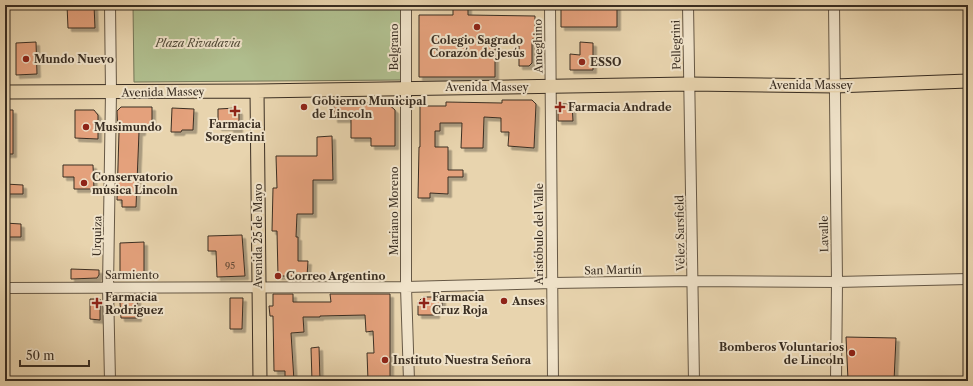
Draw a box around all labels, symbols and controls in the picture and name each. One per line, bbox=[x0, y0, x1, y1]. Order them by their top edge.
street label: Ameghino bbox=[531, 19, 545, 74]
street label: Pellegrini bbox=[669, 19, 683, 70]
marker: Colegio Sagrado Corazón de jesús bbox=[472, 22, 482, 32]
street label: Belgrano bbox=[387, 23, 401, 70]
place label: Colegio Sagrado Corazón de jesús bbox=[429, 33, 525, 60]
park label: Plaza Rivadavia bbox=[154, 36, 241, 50]
place label: Mundo Nuevo bbox=[34, 52, 114, 66]
marker: Mundo Nuevo bbox=[21, 54, 31, 64]
place label: ESSO bbox=[590, 55, 622, 69]
marker: ESSO bbox=[577, 57, 587, 67]
street label: Avenida Massey bbox=[768, 78, 854, 92]
street label: Avenida Massey bbox=[444, 80, 530, 94]
street label: Avenida Massey bbox=[120, 84, 206, 100]
place label: Gobierno Municipal de Lincoln bbox=[312, 94, 427, 121]
place label: Farmacia Andrade bbox=[568, 100, 672, 114]
marker: Gobierno Municipal de Lincoln bbox=[299, 102, 309, 112]
marker: Farmacia Andrade bbox=[555, 102, 565, 112]
marker: Farmacia Sorgentini bbox=[230, 106, 240, 116]
place label: Farmacia Sorgentini bbox=[205, 117, 265, 144]
place label: Musimundo bbox=[94, 120, 162, 134]
marker: Musimundo bbox=[81, 122, 91, 132]
street label: Mariano Moreno bbox=[387, 166, 401, 256]
place label: Conservatorio música Lincoln bbox=[92, 170, 178, 197]
marker: Conservatorio música Lincoln bbox=[79, 178, 89, 188]
street label: Avenida 25 de Mayo bbox=[251, 183, 265, 289]
street label: Aristóbulo del Valle bbox=[532, 183, 546, 286]
street label: Vélez Sarsfield bbox=[672, 195, 688, 272]
street label: Urquiza bbox=[90, 215, 104, 257]
street label: Lavalle bbox=[817, 215, 831, 253]
house number: 95 bbox=[225, 260, 235, 271]
street label: San Martín bbox=[584, 262, 642, 278]
street label: Sarmiento bbox=[105, 268, 159, 282]
place label: Correo Argentino bbox=[286, 269, 385, 283]
marker: Correo Argentino bbox=[273, 271, 283, 281]
place label: Farmacia Rodriguez bbox=[105, 290, 163, 317]
place label: Farmacia Cruz Roja bbox=[432, 290, 488, 317]
place label: Anses bbox=[511, 294, 545, 308]
marker: Anses bbox=[499, 296, 509, 306]
marker: Farmacia Rodriguez bbox=[92, 298, 102, 308]
marker: Farmacia Cruz Roja bbox=[419, 298, 429, 308]
place label: Bomberos Voluntarios de Lincoln bbox=[719, 340, 844, 367]
scale bar bbox=[20, 342, 89, 368]
text: 50 m bbox=[26, 348, 55, 363]
marker: Bomberos Voluntarios de Lincoln bbox=[847, 348, 857, 358]
place label: Instituto Nuestra Señora bbox=[393, 353, 532, 367]
marker: Instituto Nuestra Señora bbox=[380, 355, 390, 365]

